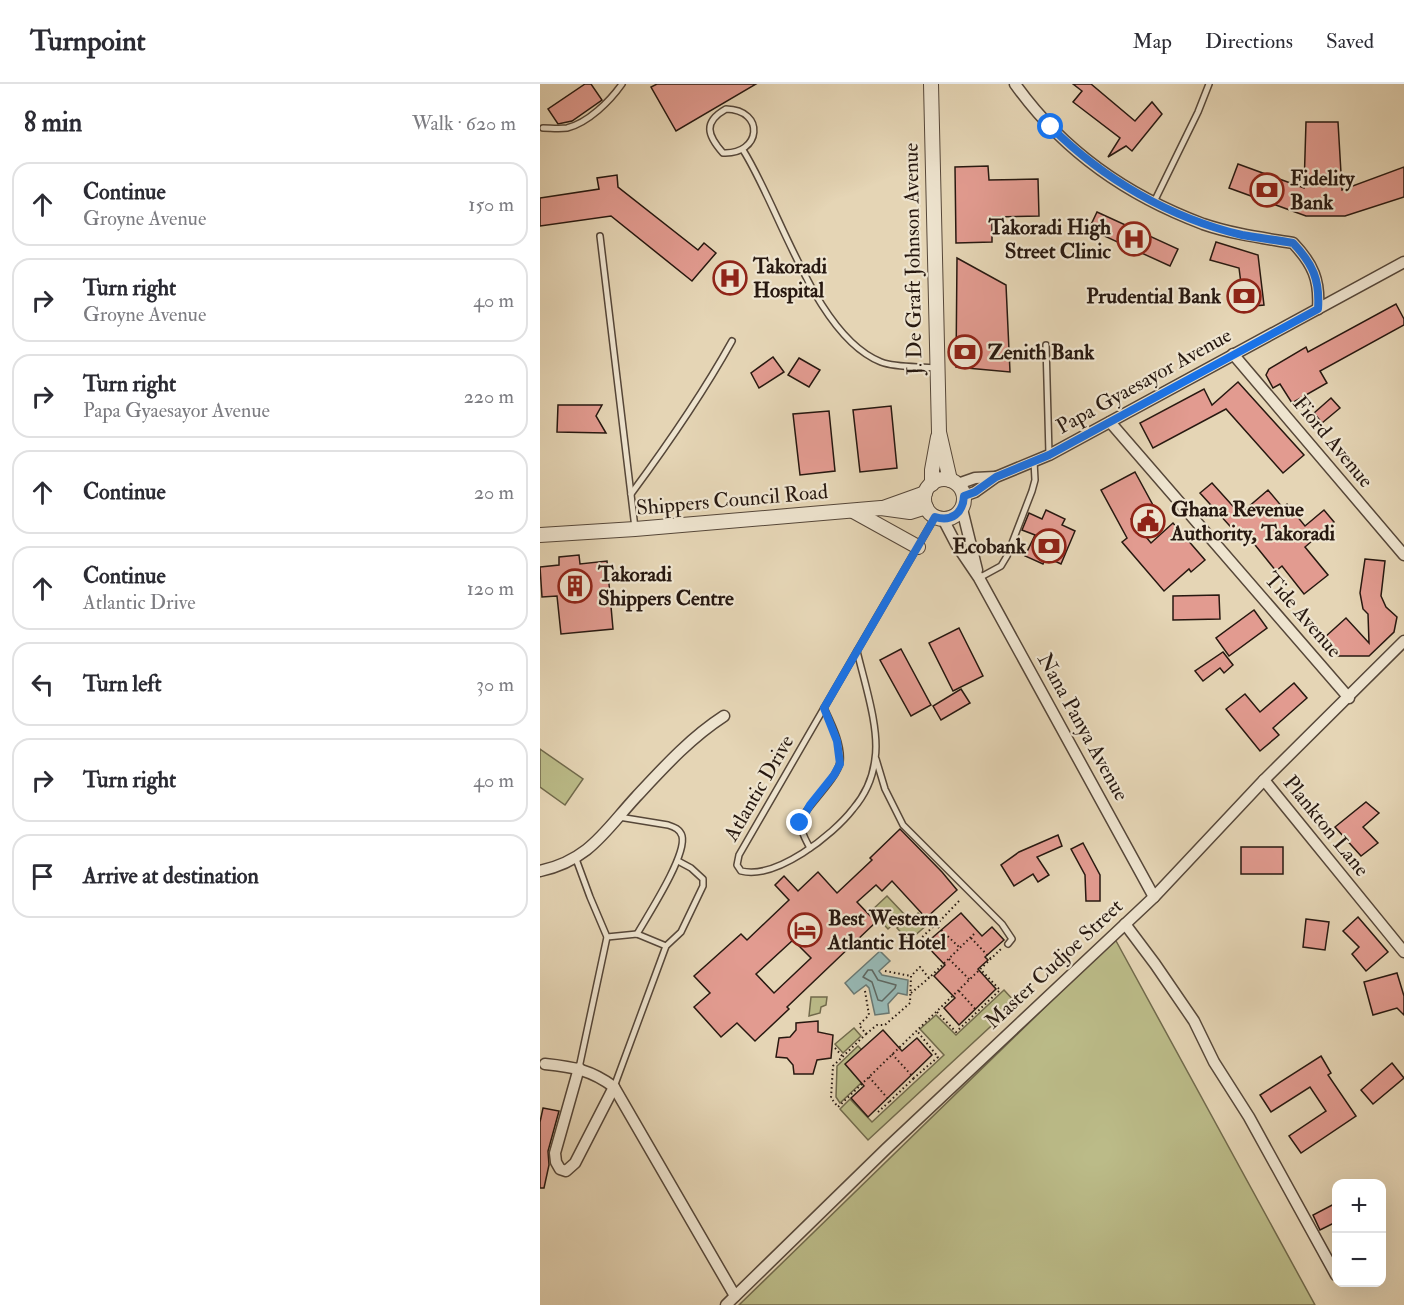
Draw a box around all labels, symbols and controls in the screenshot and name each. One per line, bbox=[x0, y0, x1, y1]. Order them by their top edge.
text: Turnpoint bbox=[30, 24, 146, 59]
text: Map bbox=[1132, 28, 1172, 55]
text: Directions bbox=[1205, 28, 1293, 55]
text: Saved bbox=[1326, 28, 1374, 55]
text: 8 min bbox=[24, 107, 82, 139]
text: Walk · 620 m bbox=[412, 111, 516, 136]
route start bbox=[1037, 113, 1063, 139]
street label: J. De Graft Johnson Avenue bbox=[897, 142, 929, 376]
place label: Fidelity Bank bbox=[1290, 165, 1355, 216]
bank icon: Fidelity Bank bbox=[1249, 172, 1285, 208]
text: Continue bbox=[83, 178, 166, 206]
icon: ahead bbox=[26, 188, 59, 221]
text: 150 m bbox=[468, 192, 514, 217]
text: Groyne Avenue bbox=[83, 206, 206, 231]
place label: Takoradi High Street Clinic bbox=[987, 214, 1112, 265]
hospital icon: Takoradi High Street Clinic bbox=[1116, 221, 1152, 257]
place label: Takoradi Hospital bbox=[752, 253, 827, 304]
hospital icon: Takoradi Hospital bbox=[712, 260, 748, 296]
text: Turn right bbox=[83, 274, 176, 302]
bank icon: Prudential Bank bbox=[1226, 278, 1262, 314]
place label: Prudential Bank bbox=[1086, 283, 1222, 310]
icon: right bbox=[26, 284, 59, 317]
text: 40 m bbox=[473, 288, 514, 313]
text: Groyne Avenue bbox=[83, 302, 206, 327]
street label: Papa Gyaesayor Avenue bbox=[1052, 322, 1237, 440]
bank icon: Zenith Bank bbox=[947, 334, 983, 370]
place label: Zenith Bank bbox=[988, 339, 1095, 366]
text: Turn right bbox=[83, 370, 176, 398]
icon: right bbox=[26, 380, 59, 413]
text: 220 m bbox=[464, 384, 514, 409]
street label: Fiord Avenue bbox=[1287, 390, 1379, 494]
text: Papa Gyaesayor Avenue bbox=[83, 398, 270, 423]
icon: ahead bbox=[26, 476, 59, 509]
text: Continue bbox=[83, 478, 166, 506]
street label: Shippers Council Road bbox=[635, 478, 830, 522]
text: 20 m bbox=[474, 480, 514, 505]
place label: Ghana Revenue Authority, Takoradi bbox=[1170, 496, 1336, 547]
public building icon: Ghana Revenue Authority, Takoradi bbox=[1130, 503, 1166, 539]
bank icon: Ecobank bbox=[1031, 528, 1067, 564]
place label: Ecobank bbox=[953, 533, 1027, 560]
place label: Takoradi Shippers Centre bbox=[597, 561, 734, 612]
text: Continue bbox=[83, 562, 166, 590]
street label: Tide Avenue bbox=[1258, 566, 1348, 664]
building icon: Takoradi Shippers Centre bbox=[557, 568, 593, 604]
icon: ahead bbox=[26, 572, 59, 605]
text: 120 m bbox=[467, 576, 514, 601]
text: Atlantic Drive bbox=[83, 590, 196, 615]
street label: Nana Panya Avenue bbox=[1031, 648, 1135, 806]
icon: left bbox=[26, 668, 59, 701]
text: Turn left bbox=[83, 670, 162, 698]
text: 30 m bbox=[476, 672, 514, 697]
street label: Atlantic Drive bbox=[717, 730, 800, 847]
icon: right bbox=[26, 764, 59, 797]
text: Turn right bbox=[83, 766, 176, 794]
text: 40 m bbox=[473, 768, 514, 793]
street label: Plankton Lane bbox=[1277, 770, 1375, 882]
route end bbox=[786, 809, 812, 835]
icon: arrive bbox=[26, 860, 59, 893]
text: Arrive at destination bbox=[83, 862, 259, 890]
street label: Master Cudjoe Street bbox=[979, 893, 1129, 1035]
place label: Best Western Atlantic Hotel bbox=[827, 905, 947, 956]
hotel icon: Best Western Atlantic Hotel bbox=[787, 912, 823, 948]
map controls bbox=[1332, 1179, 1386, 1287]
button: + bbox=[1332, 1179, 1386, 1233]
button: − bbox=[1332, 1233, 1386, 1287]

